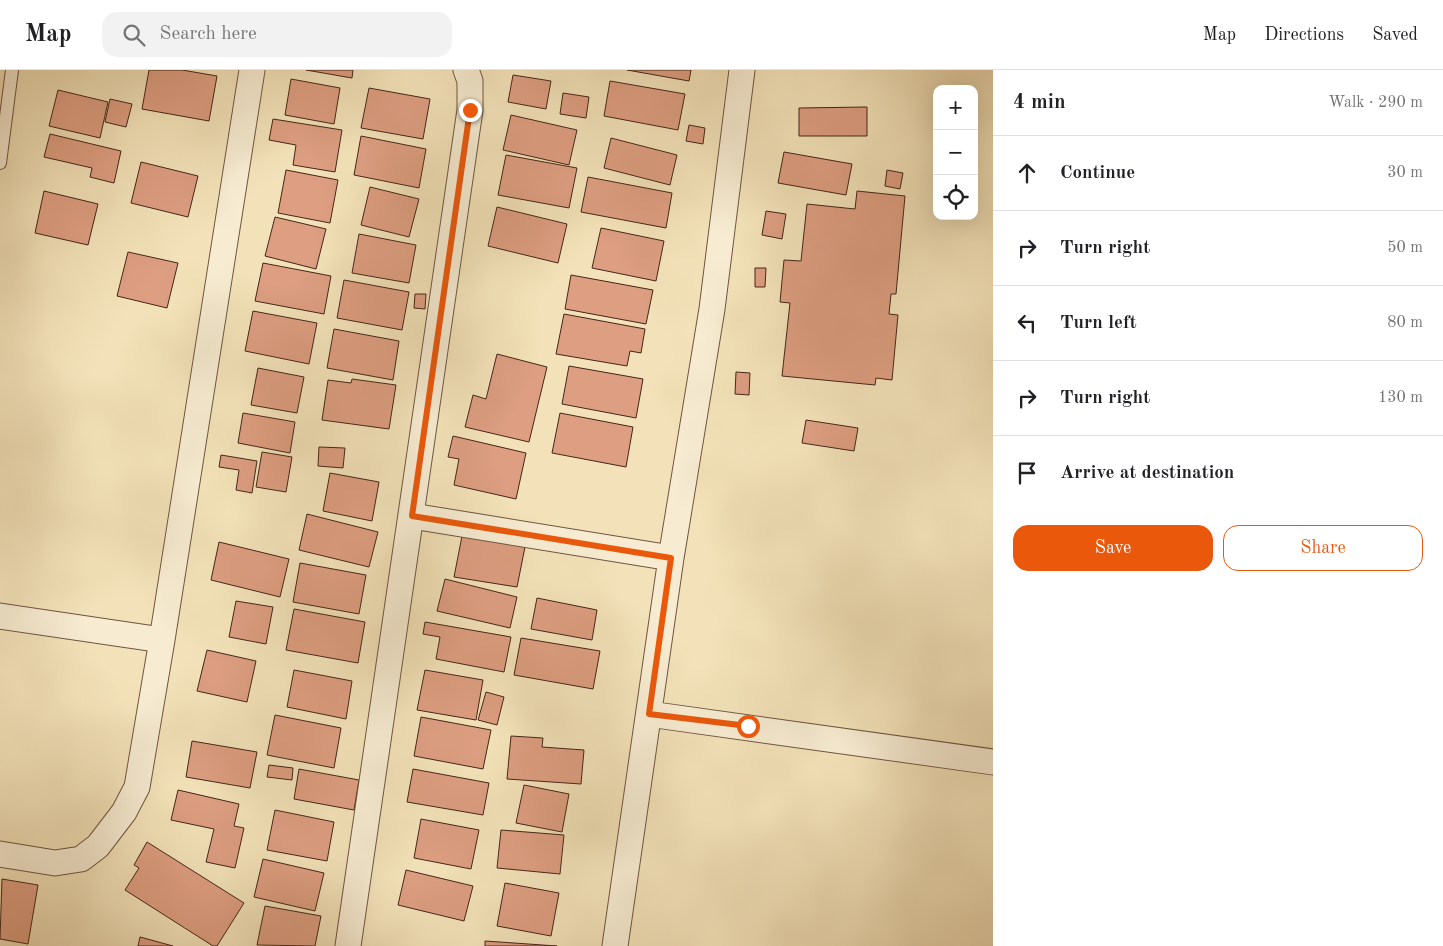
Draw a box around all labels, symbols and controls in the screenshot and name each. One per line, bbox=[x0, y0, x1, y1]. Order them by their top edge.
search box bbox=[102, 12, 452, 57]
icon: search bbox=[120, 21, 148, 49]
text: Map bbox=[25, 23, 72, 47]
text: Search here bbox=[160, 25, 257, 44]
text: Map bbox=[1203, 26, 1236, 44]
text: Directions bbox=[1264, 26, 1344, 44]
text: Saved bbox=[1372, 26, 1418, 44]
map controls bbox=[933, 85, 978, 220]
button: + bbox=[933, 85, 978, 130]
text: 4 min bbox=[1013, 92, 1066, 113]
text: Walk · 290 m bbox=[1328, 95, 1423, 111]
route end bbox=[459, 99, 482, 122]
button: − bbox=[933, 130, 978, 175]
icon: ahead bbox=[1013, 159, 1041, 187]
text: Continue bbox=[1060, 164, 1135, 183]
text: 30 m bbox=[1387, 165, 1423, 181]
button: locate bbox=[933, 175, 978, 220]
icon: right bbox=[1013, 234, 1041, 262]
text: Turn right bbox=[1060, 239, 1150, 258]
text: 50 m bbox=[1387, 240, 1423, 256]
icon: left bbox=[1013, 309, 1041, 337]
text: Turn left bbox=[1060, 314, 1137, 333]
text: 80 m bbox=[1387, 315, 1423, 331]
icon: right bbox=[1013, 384, 1041, 412]
text: Turn right bbox=[1060, 389, 1150, 408]
text: 130 m bbox=[1378, 390, 1423, 406]
icon: arrive bbox=[1013, 459, 1041, 487]
text: Arrive at destination bbox=[1060, 464, 1234, 483]
button: Save bbox=[1013, 525, 1213, 571]
button: Share bbox=[1223, 525, 1423, 571]
route start bbox=[737, 715, 760, 738]

